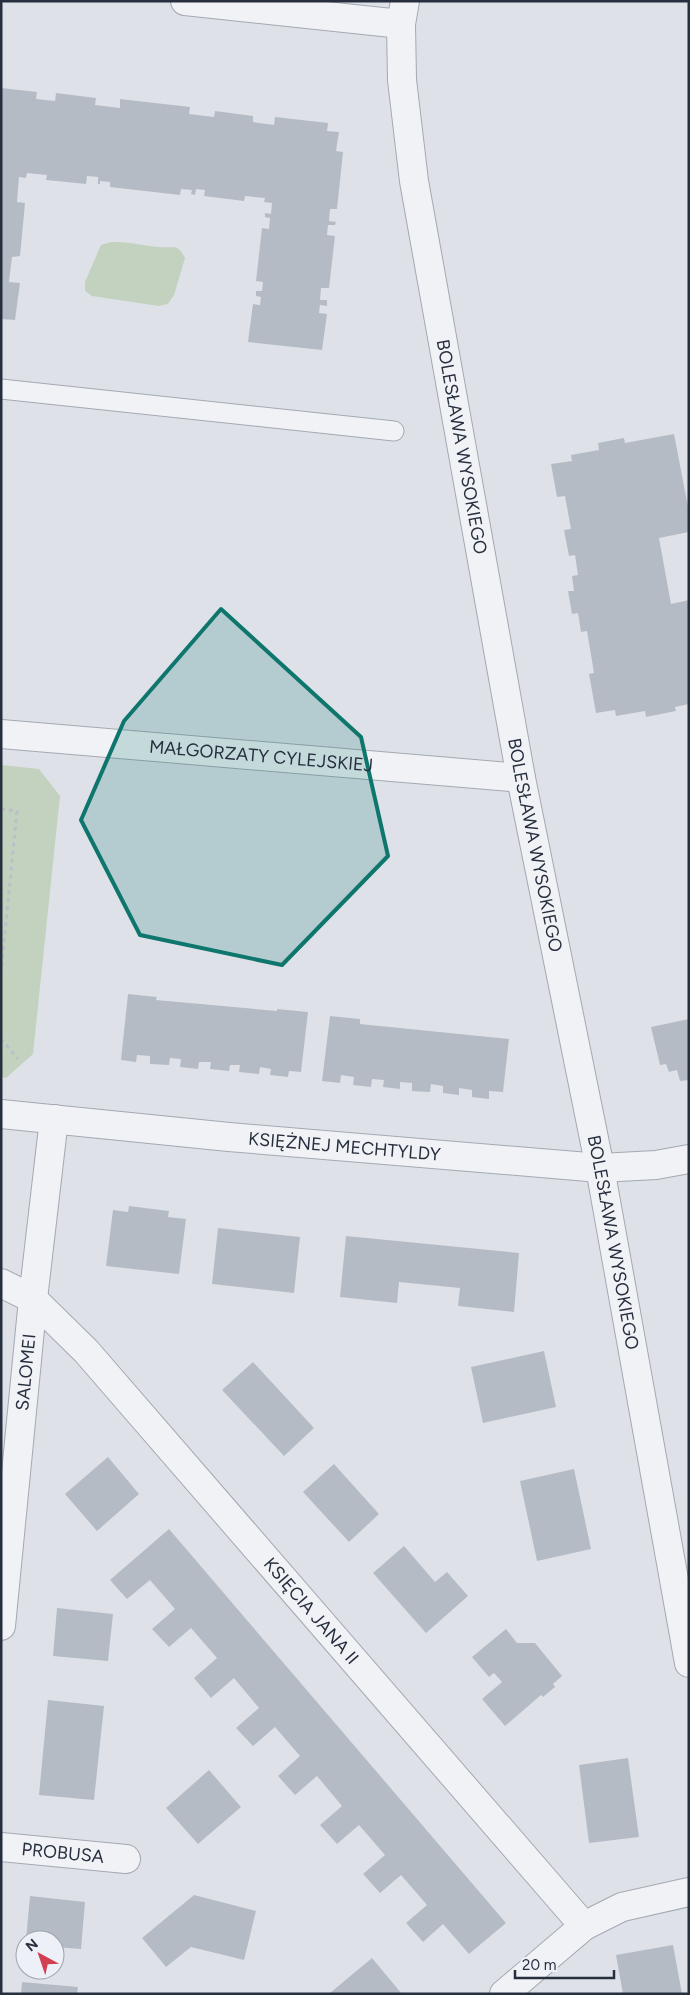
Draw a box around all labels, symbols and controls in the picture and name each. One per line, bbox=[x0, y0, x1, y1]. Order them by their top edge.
street label: BOLESŁAWA WYSOKIEGO bbox=[432, 338, 492, 556]
street label: MAŁGORZATY CYLEJSKIEJ bbox=[148, 736, 374, 776]
street label: BOLESŁAWA WYSOKIEGO bbox=[503, 736, 567, 954]
street label: KSIĘŻNEJ MECHTYLDY bbox=[247, 1128, 442, 1166]
street label: BOLESŁAWA WYSOKIEGO bbox=[583, 1133, 643, 1351]
street label: SALOMEI bbox=[11, 1333, 41, 1412]
street label: KSIĘCIA JANA II bbox=[259, 1553, 363, 1669]
street label: PROBUSA bbox=[21, 1838, 105, 1868]
north arrow bbox=[15, 1930, 65, 1980]
text: N bbox=[22, 1935, 42, 1955]
scale bar bbox=[515, 1948, 614, 1980]
text: 20 m bbox=[522, 1956, 556, 1974]

